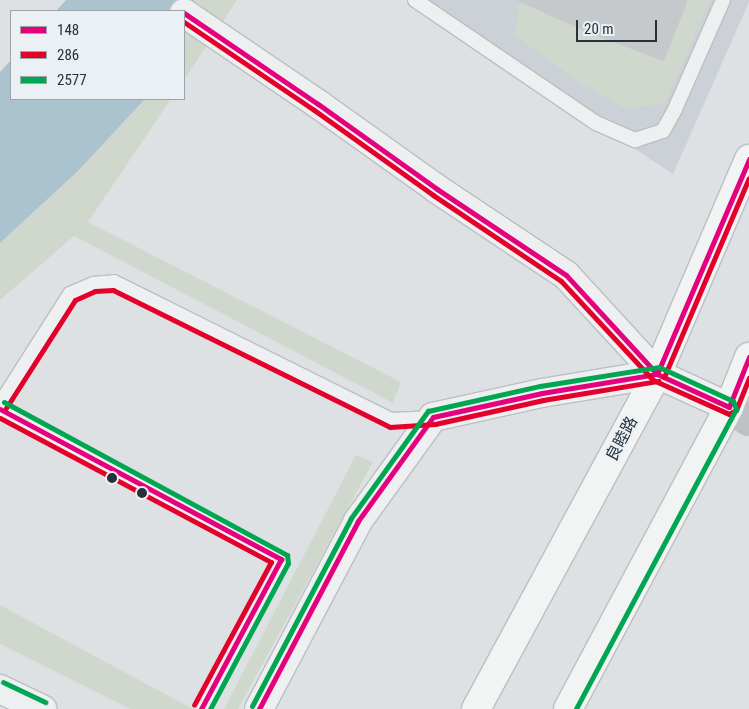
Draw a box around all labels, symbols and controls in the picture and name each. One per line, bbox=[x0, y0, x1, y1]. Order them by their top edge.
legend bbox=[10, 10, 185, 100]
scale bar bbox=[579, 10, 660, 42]
text: 20 m bbox=[584, 20, 614, 38]
text: 148 bbox=[57, 21, 79, 39]
text: 286 bbox=[57, 46, 79, 64]
text: 2577 bbox=[57, 71, 87, 89]
street label: 良睦路 bbox=[602, 413, 642, 465]
unlabelled marker bbox=[107, 473, 117, 483]
unlabelled marker bbox=[137, 488, 147, 498]

